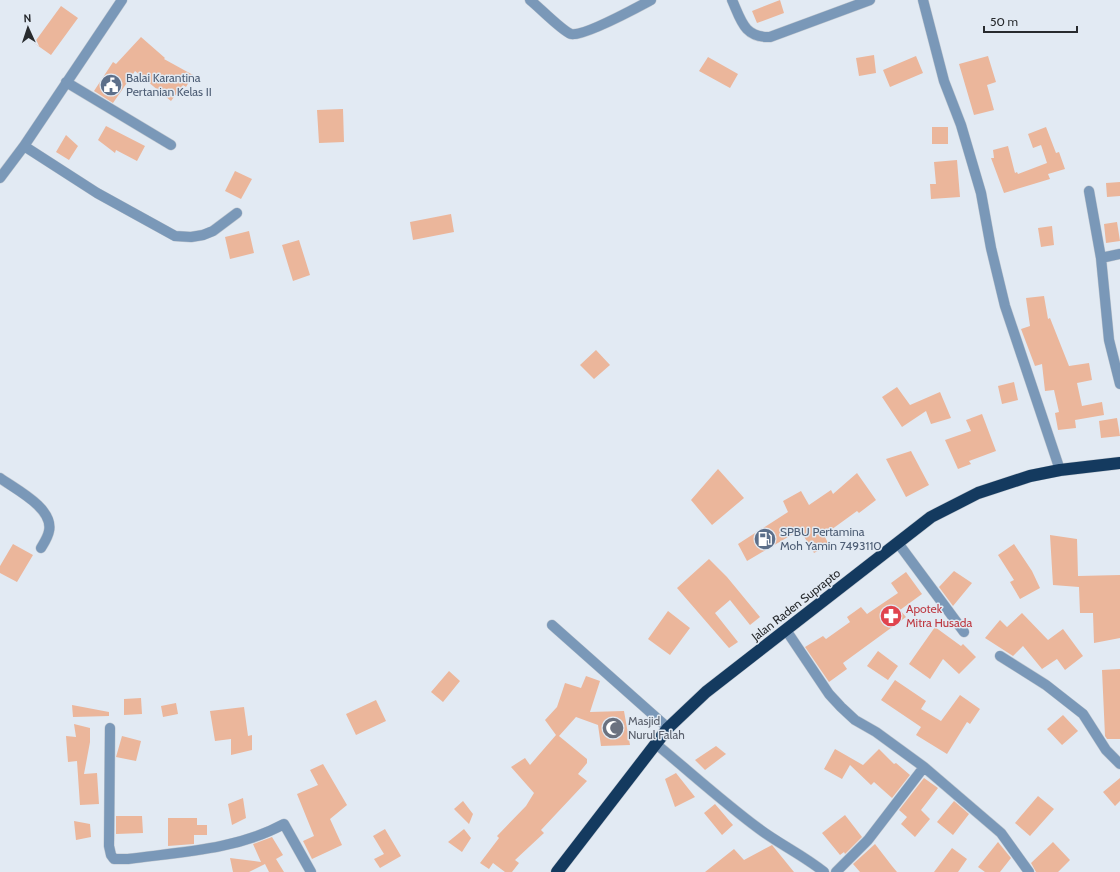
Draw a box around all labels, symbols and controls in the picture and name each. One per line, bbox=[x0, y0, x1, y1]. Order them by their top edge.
north arrow bbox=[8, 8, 48, 48]
scale bar bbox=[984, 8, 1077, 34]
text: N bbox=[23, 11, 32, 25]
text: 50 m bbox=[990, 14, 1018, 29]
place label: Balai Karantina Pertanian Kelas II bbox=[126, 70, 212, 99]
public building icon: Balai Karantina Pertanian Kelas II bbox=[98, 72, 124, 98]
place label: SPBU Pertamina Moh Yamin 7493110 bbox=[780, 524, 882, 553]
fuel station icon: SPBU Pertamina Moh Yamin 7493110 bbox=[752, 526, 778, 552]
street label: Jalan Raden Suprapto bbox=[748, 565, 843, 645]
place label: Apotek Mitra Husada bbox=[906, 601, 972, 630]
pharmacy icon: Apotek Mitra Husada bbox=[878, 603, 904, 629]
place label: Masjid Nurul Falah bbox=[628, 713, 685, 742]
mosque icon: Masjid Nurul Falah bbox=[600, 715, 626, 741]

